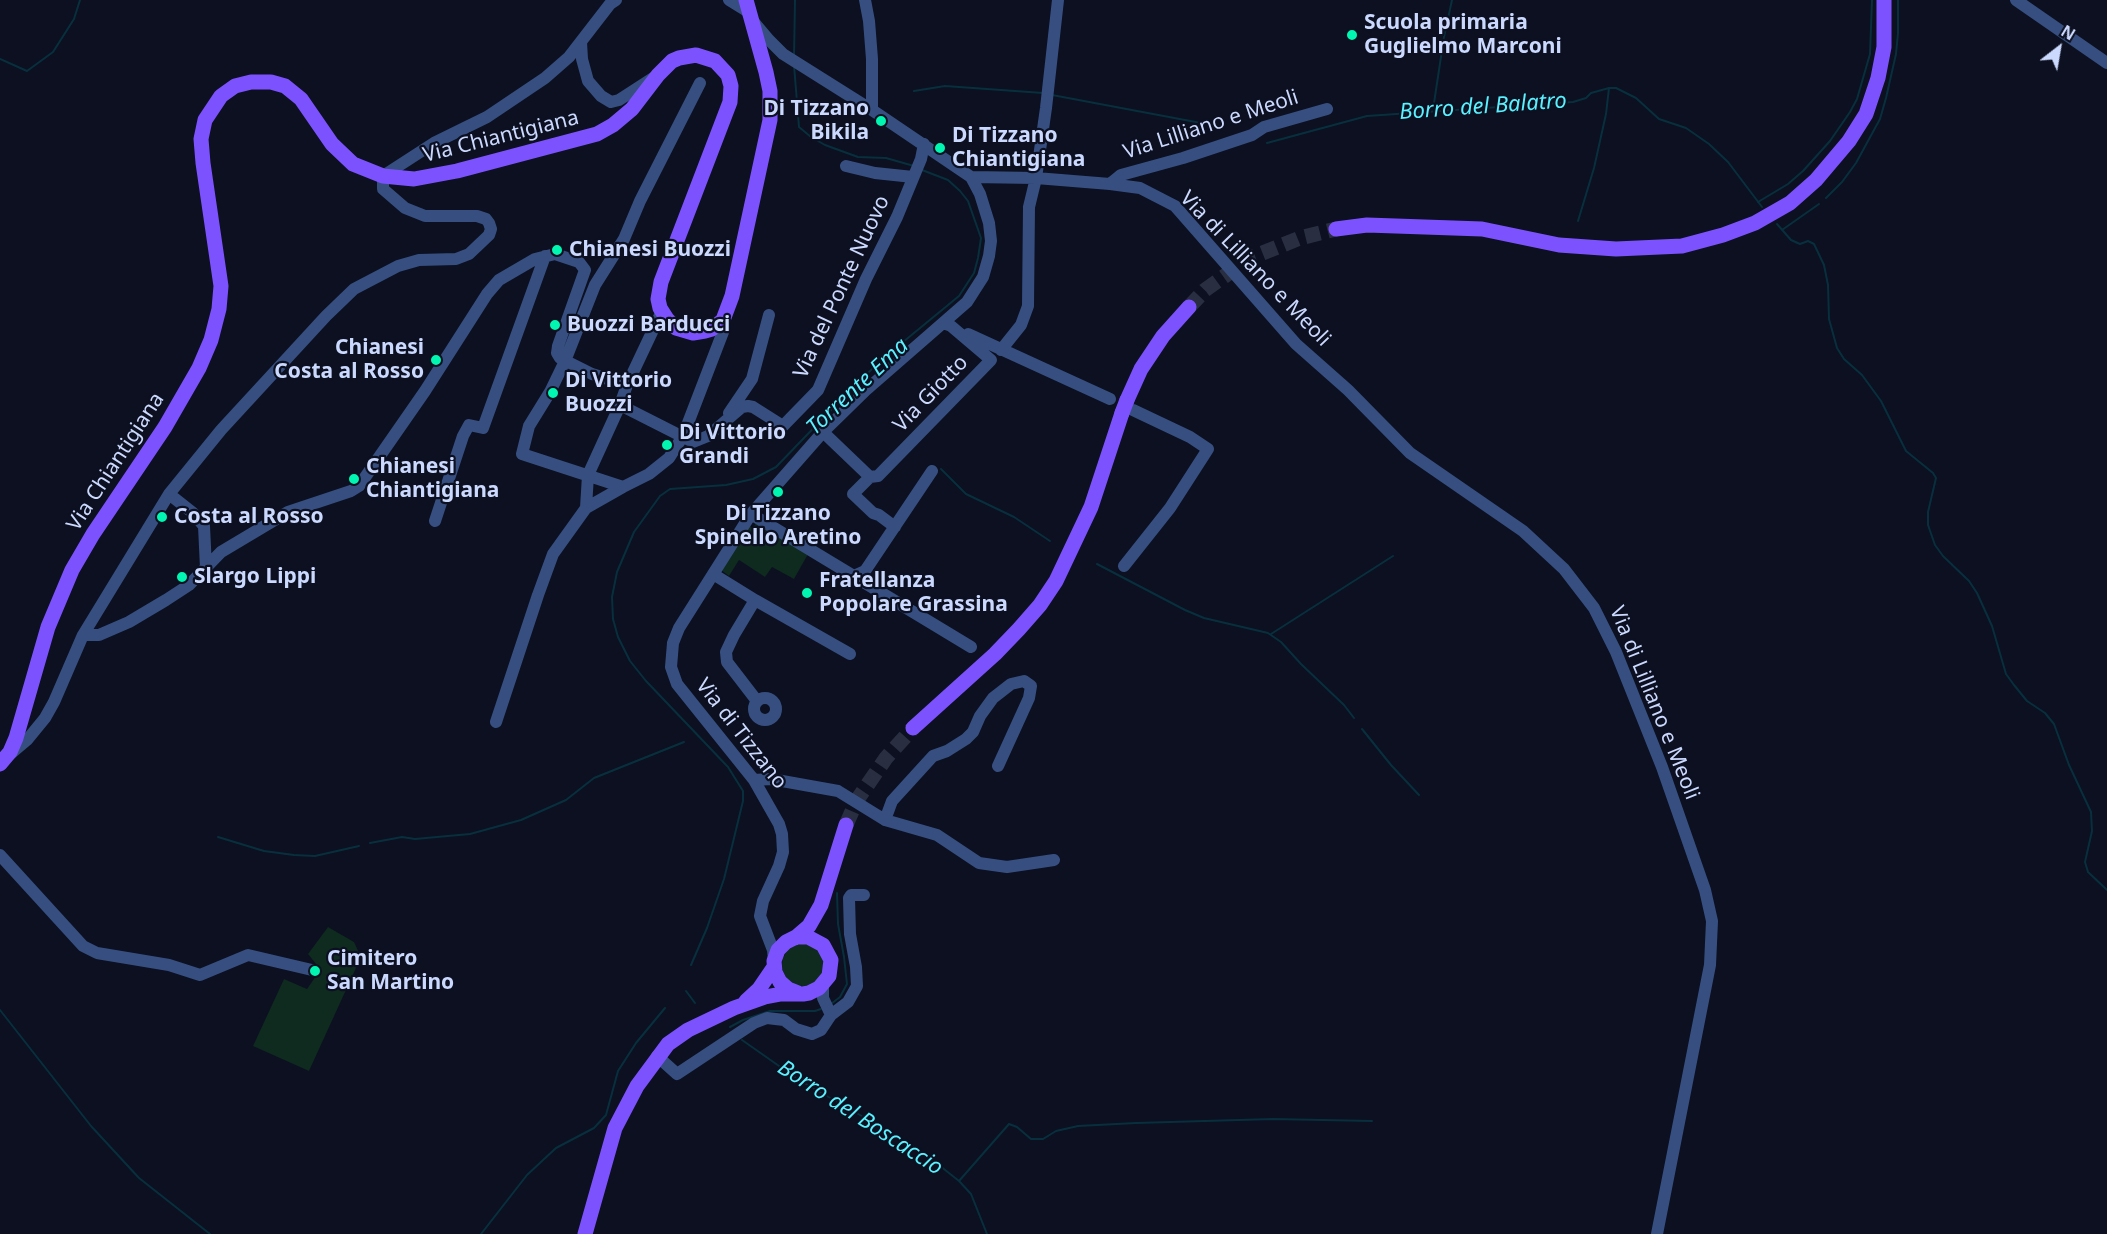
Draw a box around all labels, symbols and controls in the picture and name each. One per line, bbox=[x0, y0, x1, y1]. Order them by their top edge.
place label: Scuola primaria Guglielmo Marconi bbox=[1364, 10, 1562, 60]
north arrow bbox=[2029, 18, 2089, 78]
text: N bbox=[2057, 20, 2080, 45]
marker: Scuola primaria Guglielmo Marconi bbox=[1345, 28, 1359, 42]
street label: Via Lilliano e Meoli bbox=[1120, 85, 1302, 165]
water label: Borro del Balatro bbox=[1398, 88, 1568, 126]
place label: Di Tizzano Bikila bbox=[763, 96, 869, 146]
street label: Via Chiantigiana bbox=[421, 105, 581, 169]
marker: Di Tizzano Bikila bbox=[874, 114, 888, 128]
place label: Di Tizzano Chiantigiana bbox=[952, 123, 1085, 173]
marker: Di Tizzano Chiantigiana bbox=[933, 141, 947, 155]
street label: Via di Lilliano e Meoli bbox=[1174, 186, 1336, 352]
street label: Via del Ponte Nuovo bbox=[789, 192, 895, 382]
place label: Chianesi Buozzi bbox=[569, 237, 731, 263]
marker: Chianesi Buozzi bbox=[550, 243, 564, 257]
place label: Buozzi Barducci bbox=[567, 312, 730, 338]
marker: Buozzi Barducci bbox=[548, 318, 562, 332]
water label: Torrente Ema bbox=[802, 333, 914, 441]
place label: Chianesi Costa al Rosso bbox=[274, 335, 424, 385]
street label: Via Giotto bbox=[888, 351, 974, 437]
marker: Chianesi Costa al Rosso bbox=[429, 353, 443, 367]
place label: Di Vittorio Buozzi bbox=[565, 368, 672, 418]
marker: Di Vittorio Buozzi bbox=[546, 386, 560, 400]
street label: Via Chiantigiana bbox=[62, 388, 170, 536]
place label: Di Vittorio Grandi bbox=[679, 420, 786, 470]
marker: Di Vittorio Grandi bbox=[660, 438, 674, 452]
place label: Chianesi Chiantigiana bbox=[366, 454, 499, 504]
marker: Chianesi Chiantigiana bbox=[347, 472, 361, 486]
marker: Di Tizzano Spinello Aretino bbox=[771, 485, 785, 499]
place label: Di Tizzano Spinello Aretino bbox=[695, 501, 861, 551]
place label: Costa al Rosso bbox=[174, 504, 324, 530]
marker: Costa al Rosso bbox=[155, 510, 169, 524]
place label: Slargo Lippi bbox=[194, 564, 316, 590]
place label: Fratellanza Popolare Grassina bbox=[819, 568, 1008, 618]
marker: Slargo Lippi bbox=[175, 570, 189, 584]
marker: Fratellanza Popolare Grassina bbox=[800, 586, 814, 600]
street label: Via di Lilliano e Meoli bbox=[1604, 603, 1704, 803]
street label: Via di Tizzano bbox=[690, 674, 792, 794]
place label: Cimitero San Martino bbox=[327, 946, 454, 996]
marker: Cimitero San Martino bbox=[308, 964, 322, 978]
water label: Borro del Boscaccio bbox=[773, 1055, 947, 1181]

